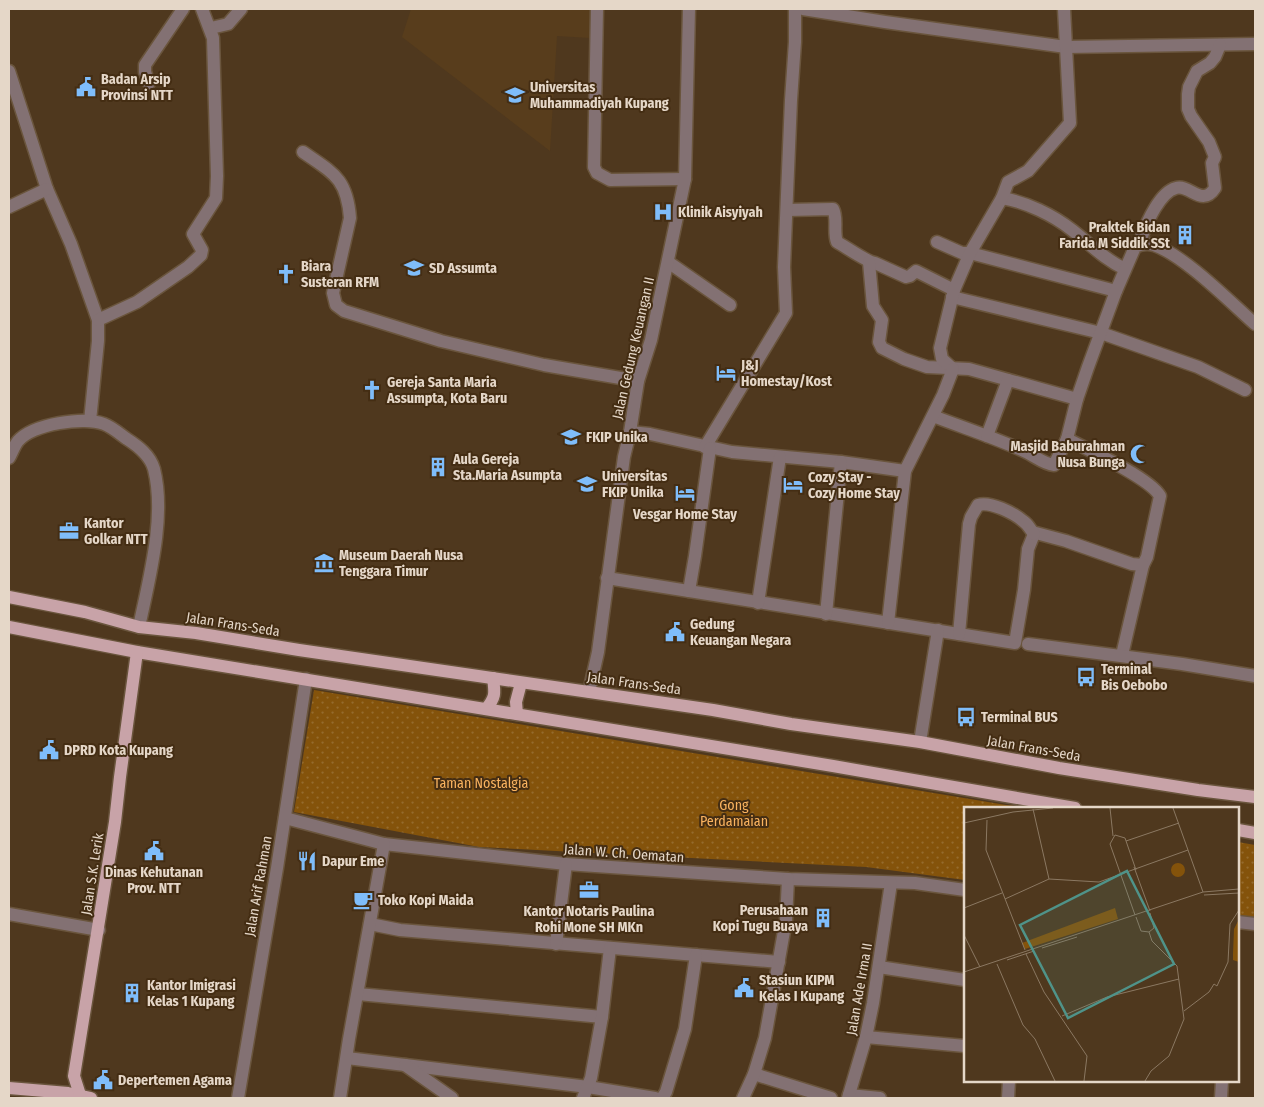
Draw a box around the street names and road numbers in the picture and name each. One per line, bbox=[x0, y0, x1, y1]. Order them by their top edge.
street label: Jalan Gedung Keuangan II bbox=[609, 275, 658, 421]
street label: Jalan Frans-Seda bbox=[185, 609, 281, 640]
street label: Jalan Frans-Seda bbox=[586, 668, 682, 699]
street label: Jalan Frans-Seda bbox=[986, 732, 1082, 765]
street label: Jalan S.K. Lerik bbox=[78, 831, 107, 916]
street label: Jalan Arif Rahman bbox=[241, 834, 276, 938]
street label: Jalan W. Ch. Oematan bbox=[563, 841, 685, 866]
street label: Jalan Ade Irma II bbox=[843, 942, 876, 1037]

